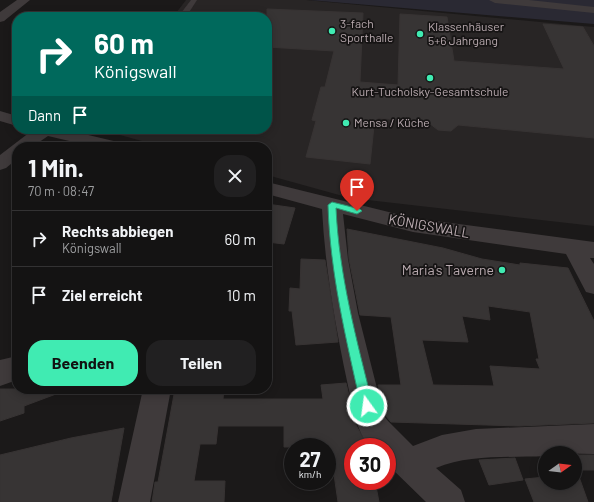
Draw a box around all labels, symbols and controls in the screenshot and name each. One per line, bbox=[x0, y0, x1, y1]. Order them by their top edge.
place label: 3-fach Sporthalle bbox=[340, 16, 394, 44]
place label: Klassenhäuser 5+6 Jahrgang bbox=[428, 19, 505, 47]
text: 60 m bbox=[94, 26, 154, 60]
marker: 3-fach Sporthalle bbox=[327, 26, 337, 36]
icon: right bbox=[28, 28, 80, 80]
marker: Klassenhäuser 5+6 Jahrgang bbox=[415, 29, 425, 39]
text: Königswall bbox=[94, 60, 177, 82]
marker: Kurt-Tucholsky-Gesamtschule bbox=[425, 73, 435, 83]
place label: Kurt-Tucholsky-Gesamtschule bbox=[352, 84, 508, 98]
icon: arrive bbox=[69, 104, 91, 126]
text: Dann bbox=[28, 106, 61, 124]
place label: Mensa / Küche bbox=[354, 115, 430, 129]
marker: Mensa / Küche bbox=[341, 118, 351, 128]
text: 1 Min. bbox=[28, 153, 84, 182]
button: close bbox=[214, 155, 256, 197]
pin bbox=[340, 170, 374, 211]
icon: arrive bbox=[346, 176, 368, 198]
text: 70 m · 08:47 bbox=[28, 183, 94, 199]
street label: KÖNIGSWALL bbox=[387, 210, 471, 241]
text: Rechts abbiegen bbox=[62, 222, 173, 240]
icon: right bbox=[28, 228, 50, 250]
text: 60 m bbox=[224, 230, 256, 248]
text: Königswall bbox=[62, 240, 122, 256]
place label: Maria's Taverne bbox=[402, 261, 494, 278]
marker: Maria's Taverne bbox=[497, 265, 507, 275]
icon: arrive bbox=[28, 284, 50, 306]
text: Ziel erreicht bbox=[62, 286, 143, 304]
text: 10 m bbox=[227, 286, 256, 304]
button: Beenden bbox=[28, 340, 138, 386]
button: Teilen bbox=[146, 340, 256, 386]
position arrow bbox=[346, 385, 388, 427]
speed limit sign: 30 bbox=[344, 438, 396, 490]
north arrow bbox=[538, 446, 582, 490]
map controls bbox=[538, 446, 582, 490]
text: 27 bbox=[299, 447, 321, 471]
text: km/h bbox=[299, 468, 321, 480]

